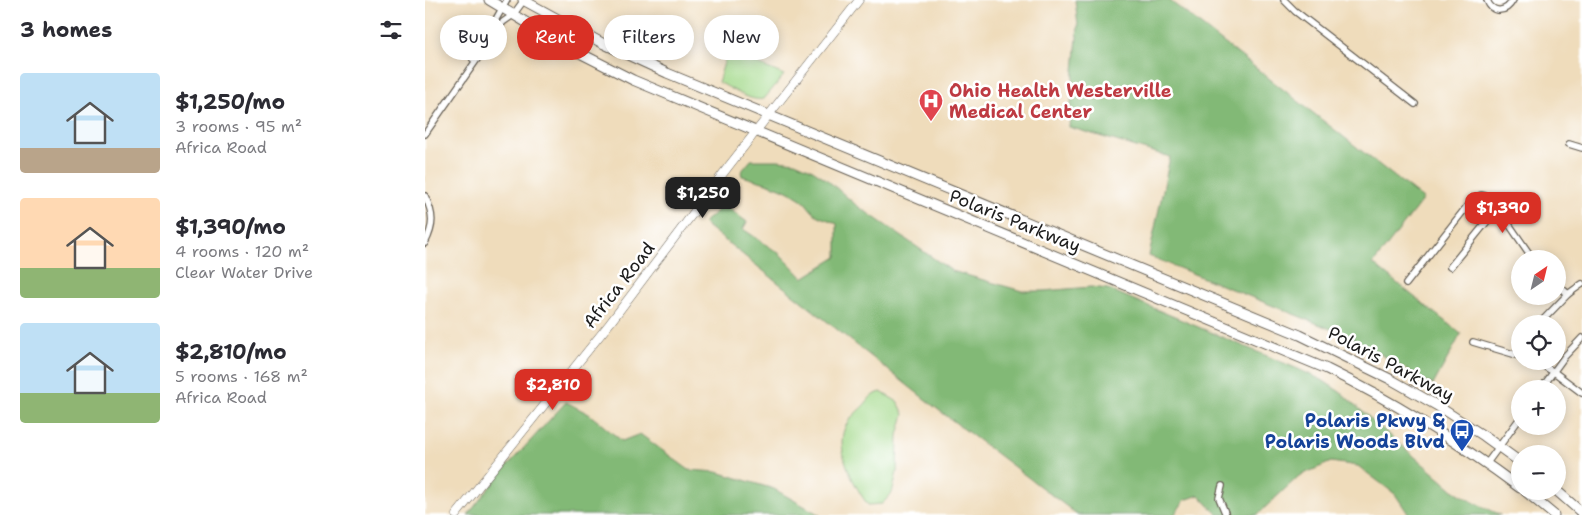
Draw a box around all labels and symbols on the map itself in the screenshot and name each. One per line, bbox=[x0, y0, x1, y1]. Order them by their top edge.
place label: Ohio Health Westerville Medical Center bbox=[949, 79, 1172, 124]
hospital icon: Ohio Health Westerville Medical Center bbox=[918, 88, 944, 122]
pin: $1,250 bbox=[662, 176, 744, 219]
street label: Polaris Parkway bbox=[946, 184, 1084, 258]
pin: $1,390 bbox=[1462, 192, 1544, 234]
street label: Africa Road bbox=[578, 237, 660, 333]
north arrow bbox=[1511, 250, 1566, 305]
street label: Polaris Parkway bbox=[1324, 321, 1458, 407]
pin: $2,810 bbox=[512, 368, 594, 411]
place label: Polaris Pkwy & Polaris Woods Blvd bbox=[1265, 409, 1446, 454]
bus stop icon: Polaris Pkwy & Polaris Woods Blvd bbox=[1449, 418, 1475, 452]

